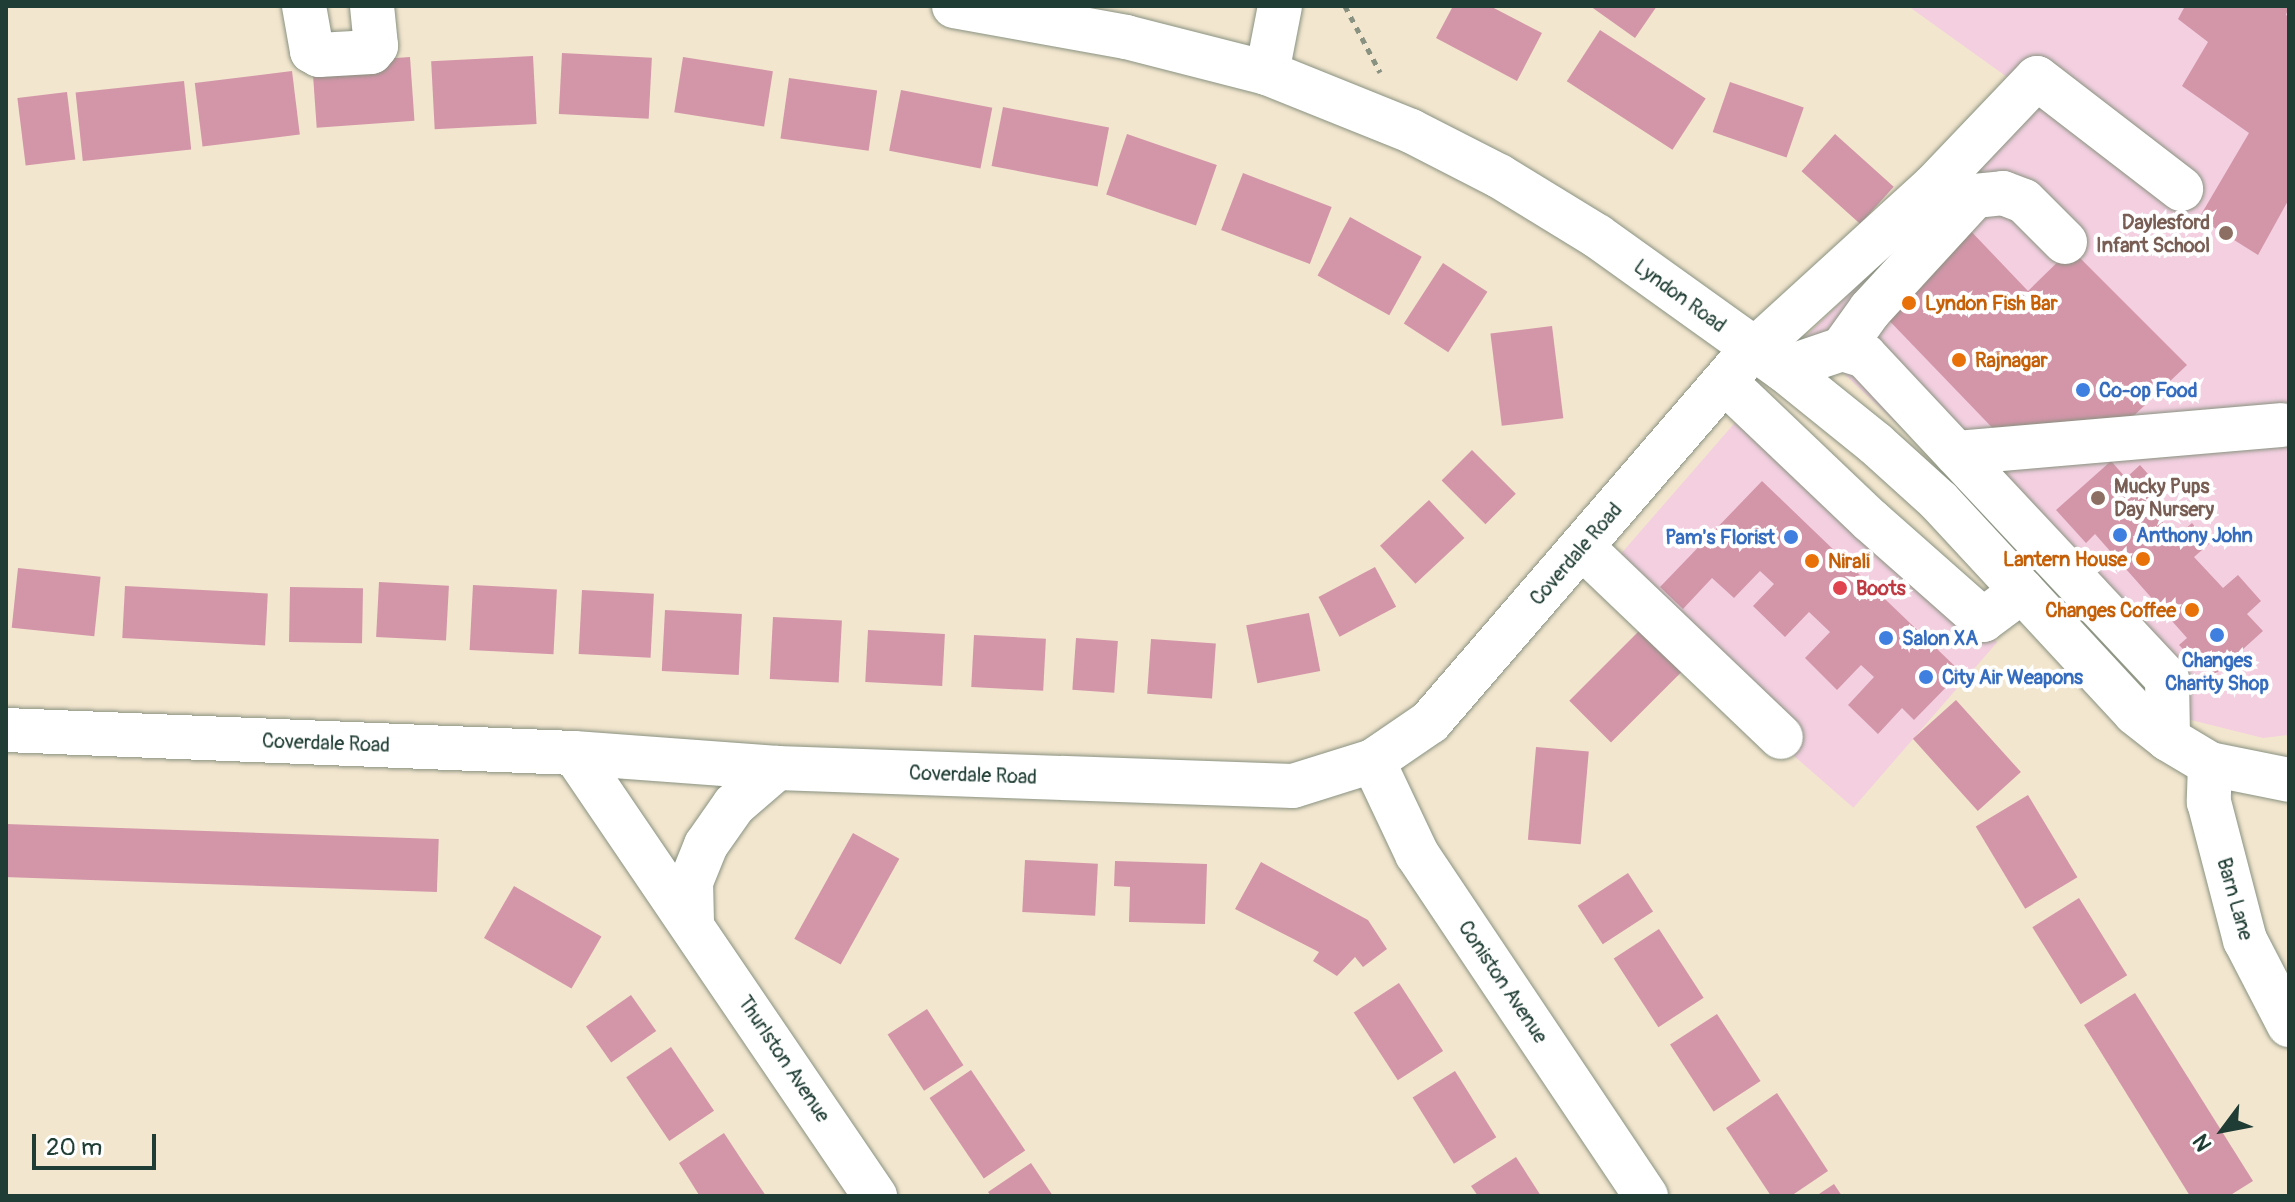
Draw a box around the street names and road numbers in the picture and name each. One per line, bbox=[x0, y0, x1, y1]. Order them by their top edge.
street label: Lyndon Road bbox=[1629, 255, 1731, 337]
street label: Coverdale Road bbox=[1525, 498, 1627, 610]
street label: Coverdale Road bbox=[262, 729, 390, 757]
street label: Coverdale Road bbox=[909, 761, 1037, 789]
street label: Barn Lane bbox=[2212, 855, 2258, 943]
street label: Coniston Avenue bbox=[1453, 916, 1553, 1048]
street label: Thurlston Avenue bbox=[733, 991, 835, 1127]

